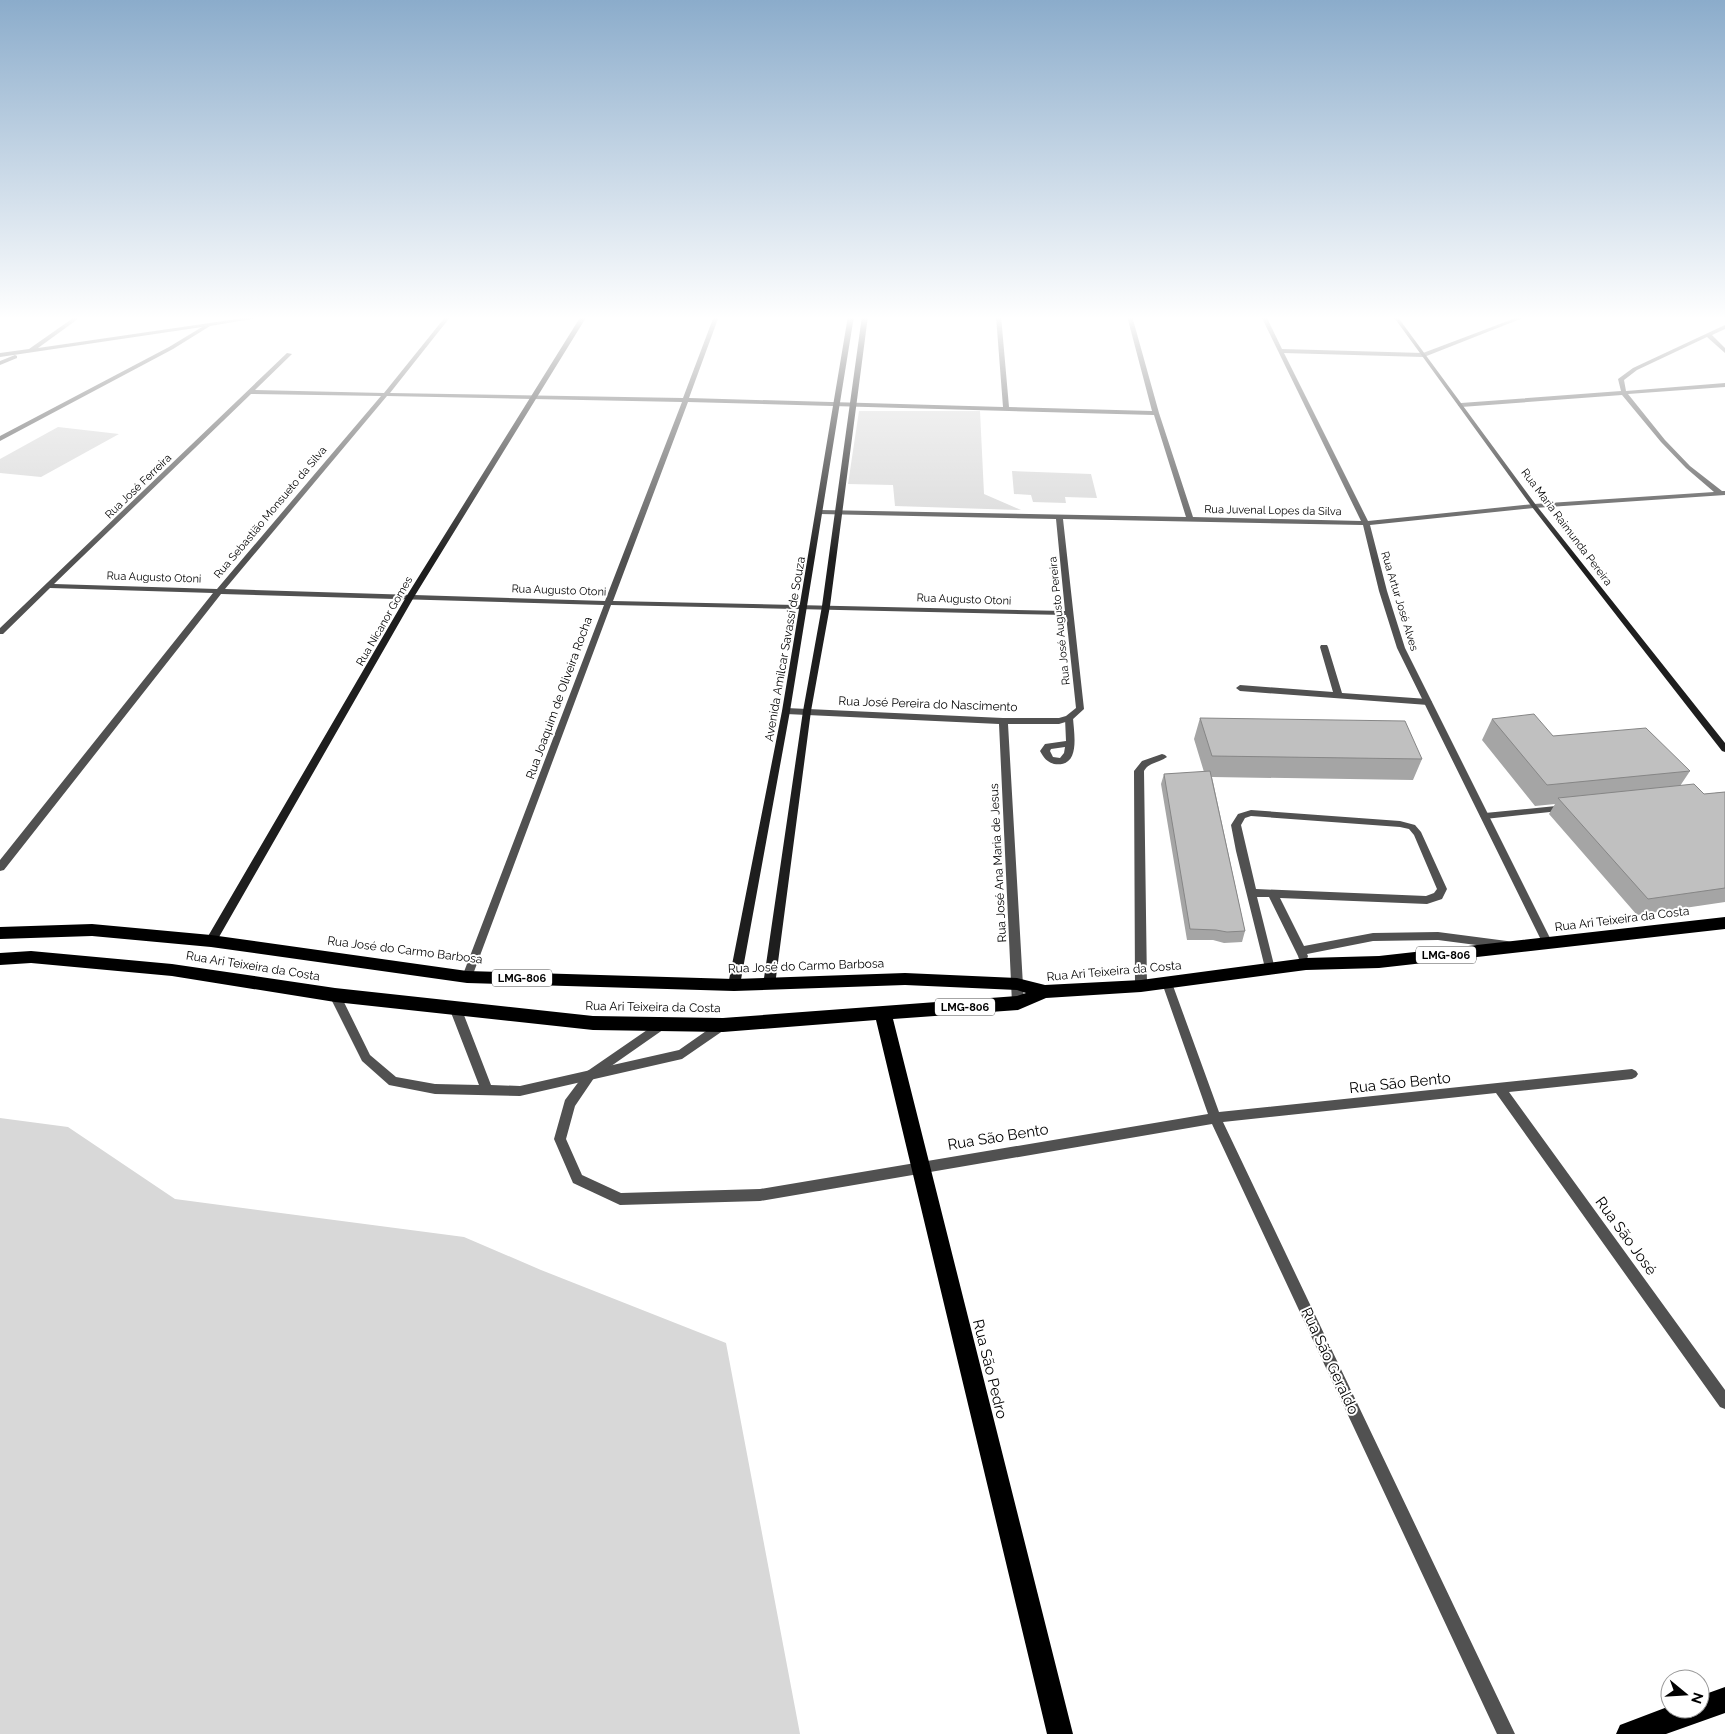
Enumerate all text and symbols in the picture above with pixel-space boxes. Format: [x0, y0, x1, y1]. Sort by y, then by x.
street label: Rua Sebastião Monsueto da Silva [211, 444, 329, 581]
street label: Rua José Ferreira [102, 451, 174, 521]
street label: Rua Maria Raimunda Pereira [1518, 466, 1615, 588]
street label: Rua Juvenal Lopes da Silva [1204, 503, 1342, 518]
street label: Rua Artur José Alves [1378, 550, 1421, 652]
street label: Avenida Amílcar Savassi de Souza [762, 555, 808, 743]
street label: Rua José Augusto Pereira [1046, 556, 1073, 686]
street label: Rua Augusto Otoni [106, 569, 202, 586]
street label: Rua Nicanor Gomes [354, 574, 415, 668]
street label: Rua Augusto Otoni [511, 582, 607, 599]
street label: Rua Augusto Otoni [916, 591, 1012, 608]
street label: Rua Joaquim de Oliveira Rocha [523, 615, 595, 781]
street label: Rua José Pereira do Nascimento [838, 694, 1018, 714]
street label: Rua José Ana Maria de Jesus [987, 783, 1009, 943]
street label: Rua Ari Teixeira da Costa [1554, 904, 1690, 934]
street label: Rua José do Carmo Barbosa [327, 934, 483, 966]
road number: LMG-806 [1416, 946, 1476, 964]
street label: Rua Ari Teixeira da Costa [185, 948, 321, 984]
street label: Rua José do Carmo Barbosa [728, 956, 884, 976]
street label: Rua Ari Teixeira da Costa [1046, 958, 1182, 984]
road number: LMG-806 [492, 970, 552, 986]
street label: Rua Ari Teixeira da Costa [585, 999, 721, 1015]
road number: LMG-806 [935, 999, 995, 1016]
street label: Rua São Bento [1348, 1069, 1452, 1097]
street label: Rua São Bento [946, 1120, 1050, 1154]
street label: Rua São José [1592, 1193, 1661, 1279]
street label: Rua São Geraldo [1297, 1305, 1363, 1417]
street label: Rua São Pedro [969, 1317, 1011, 1421]
north arrow [1660, 1669, 1710, 1719]
text: N [1688, 1690, 1707, 1706]

